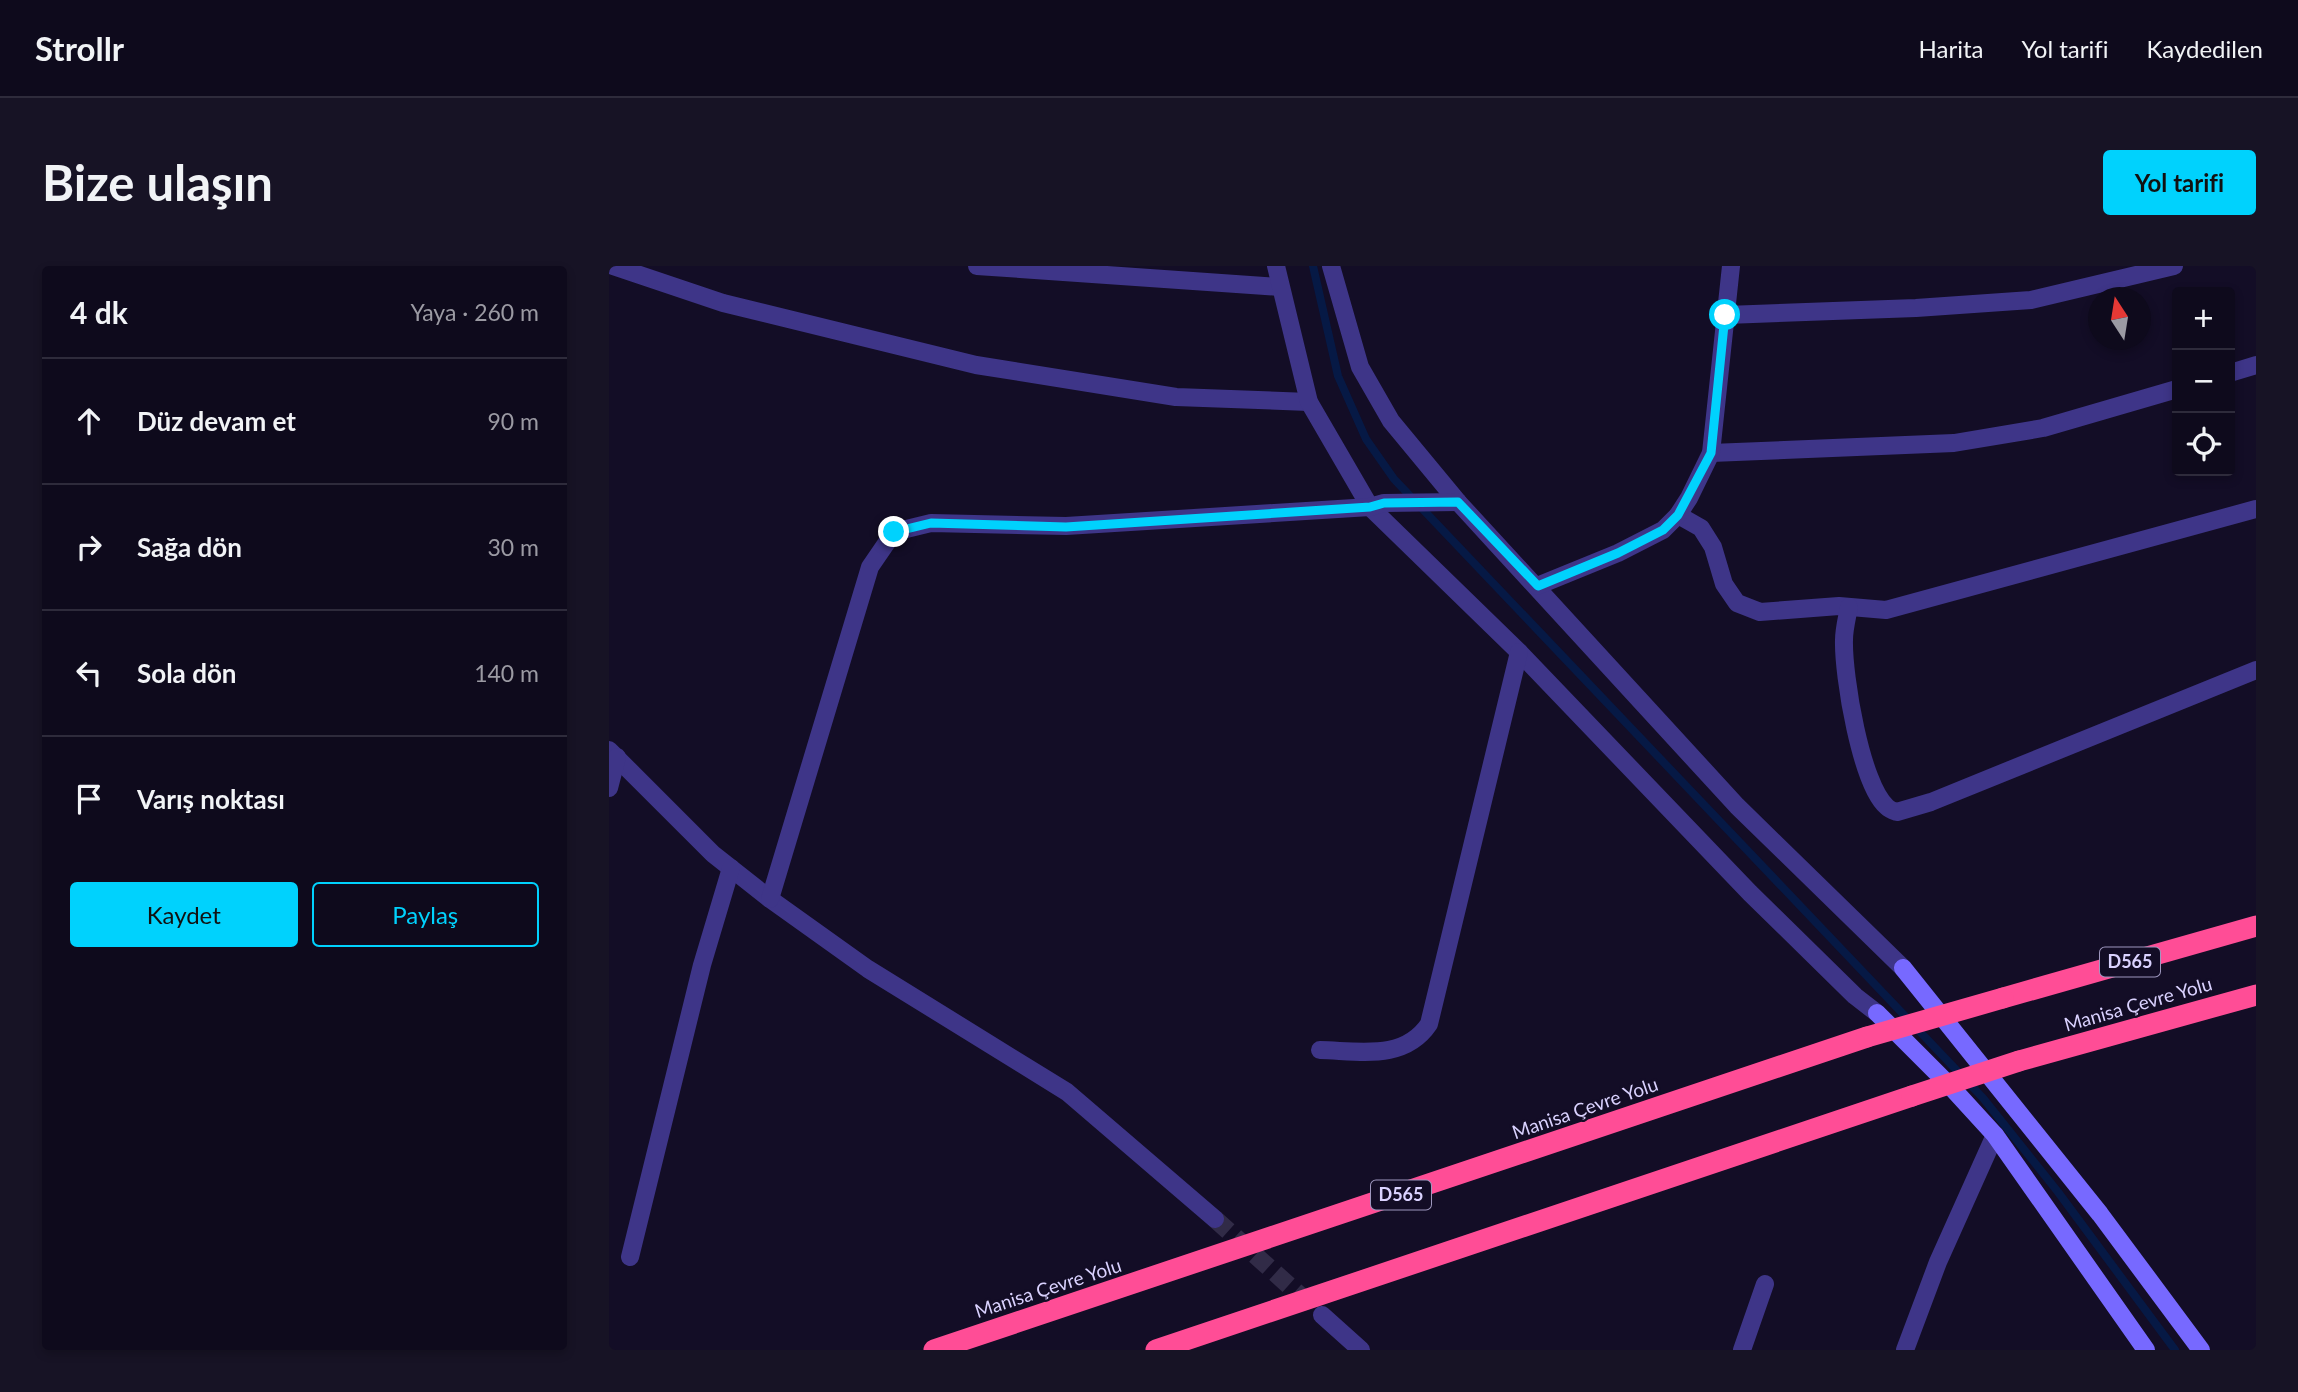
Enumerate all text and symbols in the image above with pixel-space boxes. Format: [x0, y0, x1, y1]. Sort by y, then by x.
text: Strollr [35, 28, 124, 68]
text: Harita [1919, 34, 1983, 63]
text: Yol tarifi [2021, 34, 2108, 63]
text: Kaydedilen [2146, 34, 2263, 63]
button: Yol tarifi [2103, 150, 2256, 215]
text: Bize ulaşın [42, 153, 273, 211]
north arrow [2088, 287, 2151, 350]
map controls [2172, 287, 2235, 476]
button: + [2172, 287, 2235, 350]
text: 4 dk [70, 294, 128, 330]
text: Yaya · 260 m [410, 298, 539, 326]
route start [1709, 299, 1740, 330]
button: − [2172, 350, 2235, 413]
icon: ahead [70, 402, 108, 440]
text: Düz devam et [137, 405, 296, 437]
text: 90 m [488, 407, 539, 435]
button: locate [2172, 413, 2235, 476]
route end [878, 516, 909, 547]
icon: right [70, 528, 108, 566]
text: Sağa dön [137, 531, 242, 563]
text: 30 m [488, 533, 539, 561]
icon: left [70, 654, 108, 692]
text: Sola dön [137, 657, 237, 689]
text: 140 m [474, 659, 539, 687]
icon: arrive [70, 780, 108, 818]
text: Varış noktası [137, 783, 285, 815]
button: Kaydet [70, 882, 298, 947]
button: Paylaş [312, 882, 539, 947]
road number: D565 [2100, 948, 2160, 976]
street label: Manisa Çevre Yolu [2061, 971, 2215, 1036]
street label: Manisa Çevre Yolu [1509, 1072, 1661, 1143]
road number: D565 [1371, 1180, 1431, 1210]
street label: Manisa Çevre Yolu [972, 1253, 1124, 1322]

